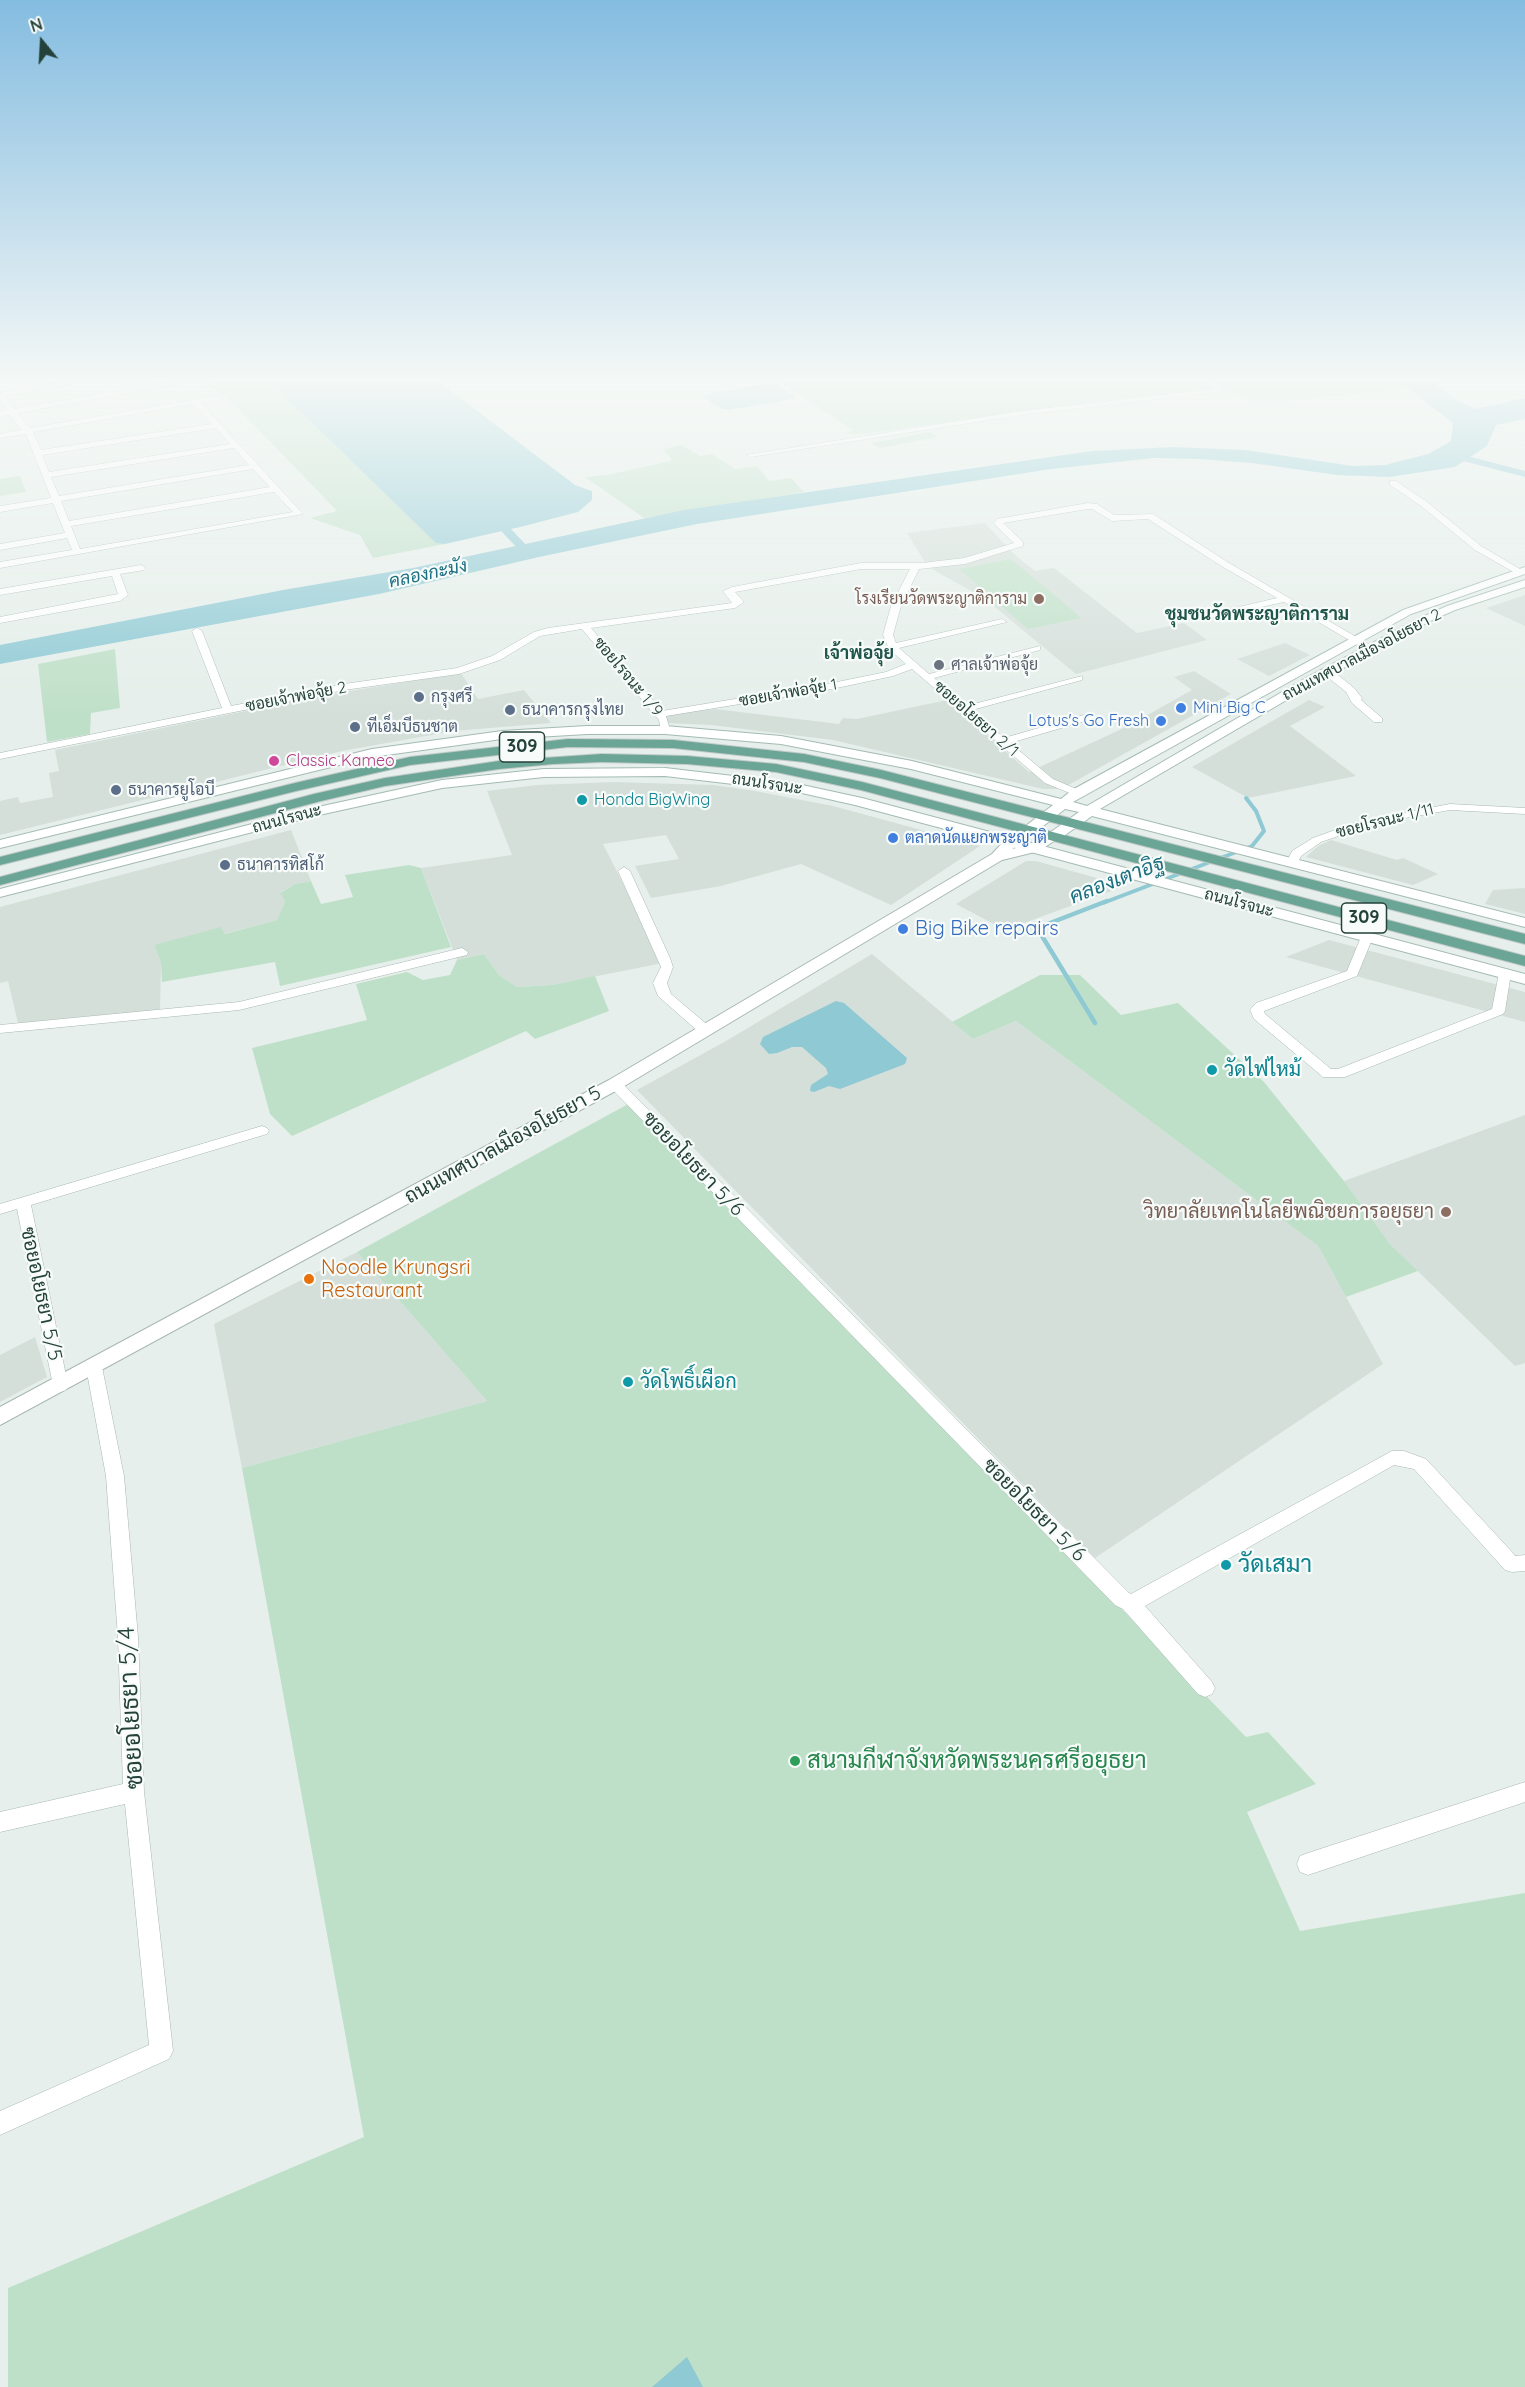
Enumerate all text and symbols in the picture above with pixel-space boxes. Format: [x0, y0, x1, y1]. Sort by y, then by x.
north arrow [12, 12, 72, 72]
text: N [28, 14, 45, 36]
water label: คลองกะมัง [387, 555, 469, 593]
place label: โรงเรียนวัดพระญาติการาม [855, 589, 1027, 609]
marker: โรงเรียนวัดพระญาติการาม [1032, 592, 1046, 606]
district label: ชุมชนวัดพระญาติการาม [1165, 604, 1349, 626]
street label: ถนนเทศบาลเมืองอโยธยา 2 [1279, 605, 1445, 705]
street label: ซอยโรจนะ 1/9 [589, 634, 667, 720]
district label: เจ้าพ่อจุ้ย [824, 643, 894, 665]
place label: ศาลเจ้าพ่อจุ้ย [951, 655, 1038, 675]
marker: ศาลเจ้าพ่อจุ้ย [932, 658, 946, 672]
street label: ซอยเจ้าพ่อจุ้ย 1 [737, 675, 839, 711]
street label: ซอยอโยธยา 2/1 [930, 677, 1022, 761]
street label: ซอยเจ้าพ่อจุ้ย 2 [244, 678, 348, 716]
place label: กรุงศรี [431, 687, 473, 707]
marker: กรุงศรี [412, 690, 426, 704]
place label: Mini Big C [1193, 698, 1265, 718]
place label: ธนาคารกรุงไทย [522, 700, 624, 720]
marker: Mini Big C [1174, 701, 1188, 715]
marker: ธนาคารกรุงไทย [503, 703, 517, 717]
place label: Lotus's Go Fresh [1028, 711, 1149, 731]
marker: Lotus's Go Fresh [1154, 714, 1168, 728]
place label: ทีเอ็มบีธนชาต [367, 717, 458, 737]
marker: ทีเอ็มบีธนชาต [348, 720, 362, 734]
road number: 309 [500, 732, 544, 762]
place label: Classic Kameo [286, 751, 395, 771]
marker: Classic Kameo [267, 754, 281, 768]
street label: ถนนโรจนะ [730, 769, 804, 799]
place label: ธนาคารยูโอบี [128, 780, 215, 800]
marker: ธนาคารยูโอบี [109, 783, 123, 797]
place label: Honda BigWing [594, 790, 710, 810]
marker: Honda BigWing [575, 793, 589, 807]
street label: ซอยโรจนะ 1/11 [1334, 800, 1436, 842]
street label: ถนนโรจนะ [250, 801, 324, 837]
place label: ตลาดนัดแยกพระญาติ [905, 828, 1047, 848]
marker: ตลาดนัดแยกพระญาติ [886, 831, 900, 845]
water label: คลองเตาอิฐ [1066, 850, 1168, 910]
place label: ธนาคารทิสโก้ [237, 855, 324, 875]
marker: ธนาคารทิสโก้ [218, 858, 232, 872]
street label: ถนนโรจนะ [1202, 885, 1276, 921]
road number: 309 [1342, 903, 1386, 933]
place label: Big Bike repairs [915, 917, 1059, 941]
marker: Big Bike repairs [896, 922, 910, 936]
place label: วัดไฟไหม้ [1224, 1058, 1301, 1082]
marker: วัดไฟไหม้ [1205, 1063, 1219, 1077]
street label: ถนนเทศบาลเมืองอโยธยา 5 [401, 1081, 605, 1209]
street label: ซอยอโยธยา 5/6 [637, 1107, 749, 1221]
place label: วิทยาลัยเทคโนโลยีพณิชยการอยุธยา [1143, 1200, 1434, 1224]
marker: วิทยาลัยเทคโนโลยีพณิชยการอยุธยา [1439, 1205, 1453, 1219]
street label: ซอยอโยธยา 5/5 [15, 1225, 67, 1363]
place label: Noodle Krungsri Restaurant [321, 1256, 471, 1303]
marker: Noodle Krungsri Restaurant [302, 1272, 316, 1286]
place label: วัดโพธิ์เผือก [640, 1370, 737, 1394]
marker: วัดโพธิ์เผือก [621, 1375, 635, 1389]
street label: ซอยอโยธยา 5/6 [978, 1454, 1090, 1566]
place label: วัดเสมา [1238, 1551, 1312, 1579]
marker: วัดเสมา [1219, 1558, 1233, 1572]
street label: ซอยอโยธยา 5/4 [112, 1626, 150, 1790]
place label: สนามกีฬาจังหวัดพระนครศรีอยุธยา [807, 1747, 1147, 1775]
marker: สนามกีฬาจังหวัดพระนครศรีอยุธยา [788, 1754, 802, 1768]

